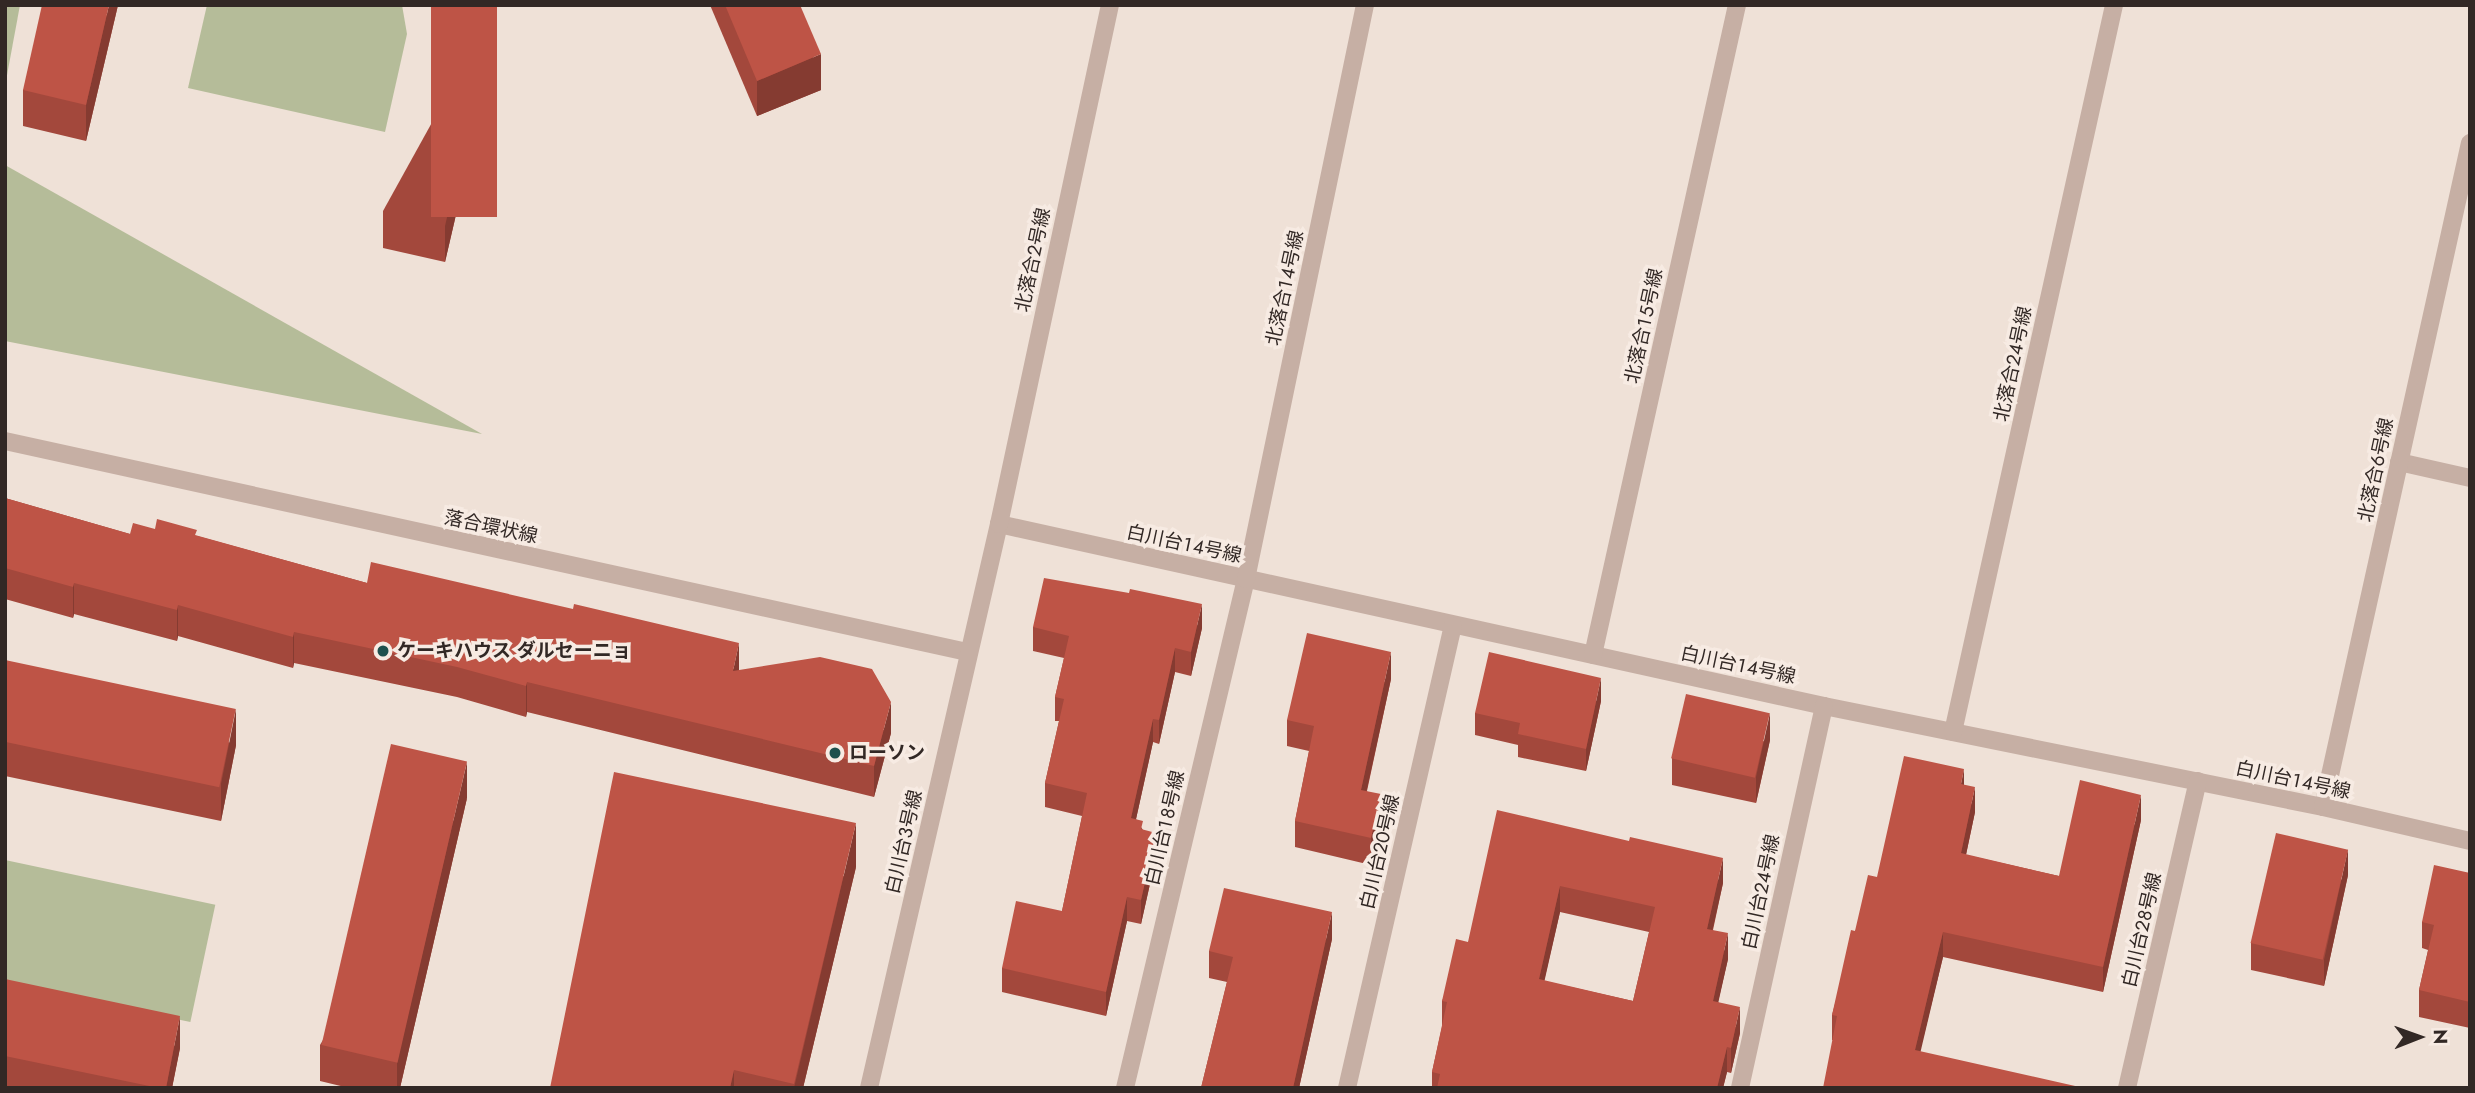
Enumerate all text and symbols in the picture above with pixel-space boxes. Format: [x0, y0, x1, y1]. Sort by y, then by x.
street label: 北落合２号線 [1011, 206, 1055, 314]
street label: 北落合１４号線 [1262, 228, 1308, 348]
street label: 北落合１５号線 [1621, 266, 1667, 386]
street label: 北落合２４号線 [1990, 304, 2036, 424]
street label: 北落合６号線 [2354, 416, 2398, 524]
street label: 落合環状線 [442, 506, 540, 548]
street label: 白川台１４号線 [1124, 521, 1244, 567]
place label: ケーキハウス ダルセーニョ [397, 640, 631, 662]
street label: 白川台１４号線 [1678, 642, 1798, 688]
marker: ケーキハウス ダルセーニョ [375, 643, 391, 659]
place label: ローソン [849, 742, 925, 764]
marker: ローソン [827, 745, 843, 761]
street label: 白川台１４号線 [2233, 757, 2353, 803]
street label: 白川台１８号線 [1141, 768, 1189, 888]
street label: 白川台３号線 [881, 788, 927, 896]
street label: 白川台２０号線 [1356, 792, 1404, 912]
street label: 白川台２４号線 [1738, 832, 1784, 952]
street label: 白川台２８号線 [2118, 870, 2166, 990]
north arrow [2384, 1002, 2454, 1072]
text: N [2427, 1029, 2454, 1044]

